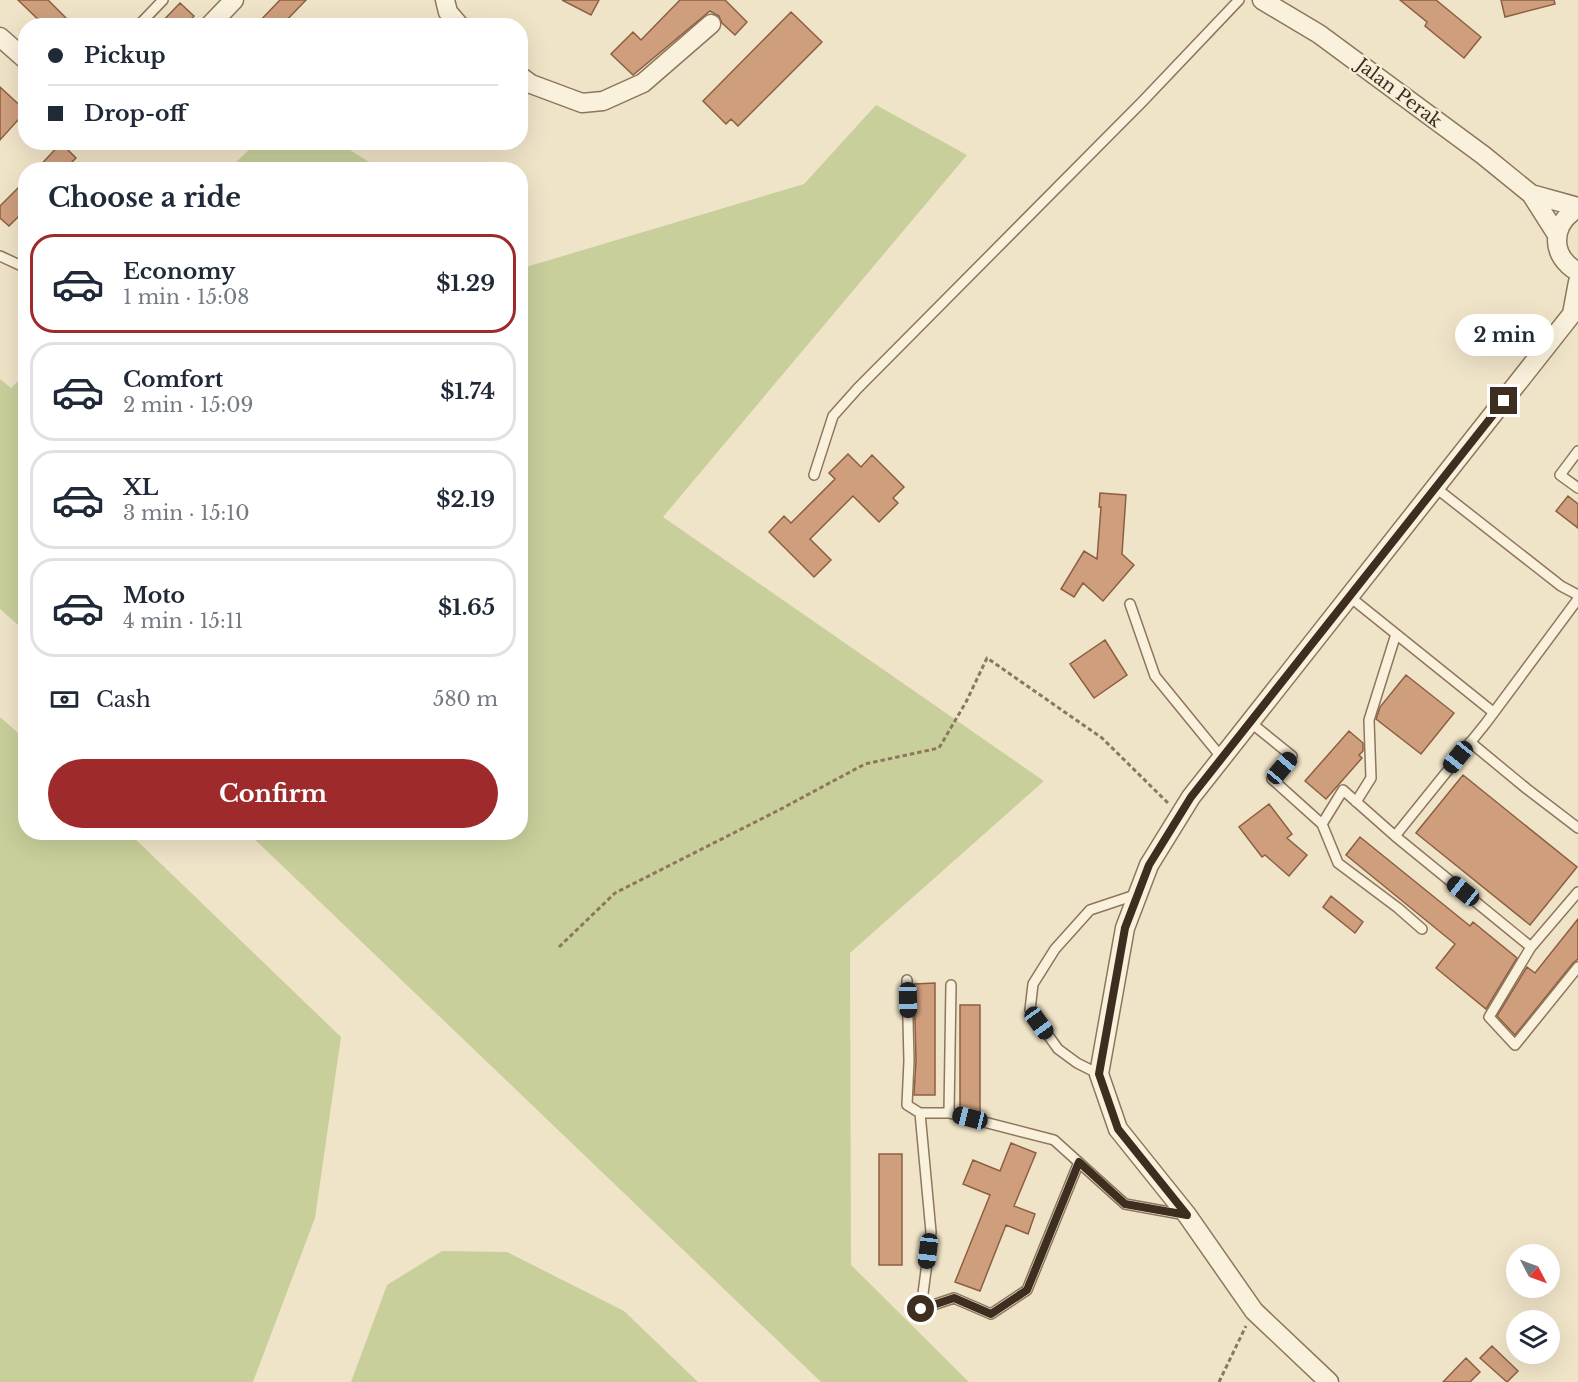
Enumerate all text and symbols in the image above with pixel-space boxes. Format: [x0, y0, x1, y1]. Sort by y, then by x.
text: Pickup [84, 42, 166, 69]
street label: Jalan Perak [1350, 52, 1446, 132]
text: Drop-off [84, 100, 186, 127]
text: Choose a ride [48, 181, 241, 214]
icon: car [51, 257, 105, 311]
text: Economy [123, 258, 235, 285]
text: $1.29 [436, 270, 495, 297]
text: 1 min · 15:08 [123, 285, 249, 309]
callout: 2 min [1454, 314, 1553, 356]
text: 2 min [1473, 323, 1536, 347]
icon: car [51, 365, 105, 419]
text: Comfort [123, 366, 223, 393]
text: $1.74 [440, 378, 495, 405]
route end [1490, 387, 1517, 414]
text: 2 min · 15:09 [123, 393, 253, 417]
icon: car [51, 473, 105, 527]
text: XL [123, 474, 158, 501]
text: $2.19 [436, 486, 495, 513]
text: 3 min · 15:10 [123, 501, 249, 525]
icon: car [51, 581, 105, 635]
text: Moto [123, 582, 185, 609]
text: $1.65 [438, 594, 495, 621]
text: 4 min · 15:11 [123, 609, 244, 633]
icon: cash [48, 683, 81, 716]
text: Cash [96, 686, 151, 713]
text: 580 m [433, 687, 498, 711]
car [1440, 737, 1476, 777]
car [1264, 748, 1300, 788]
button: Confirm [48, 759, 498, 828]
car [1443, 873, 1483, 909]
car [899, 982, 917, 1018]
car [1021, 1003, 1057, 1043]
car [950, 1105, 990, 1131]
car [917, 1232, 939, 1270]
north arrow [1506, 1244, 1560, 1298]
map controls [1506, 1244, 1560, 1364]
route start [907, 1295, 934, 1322]
button: layers [1506, 1310, 1560, 1364]

